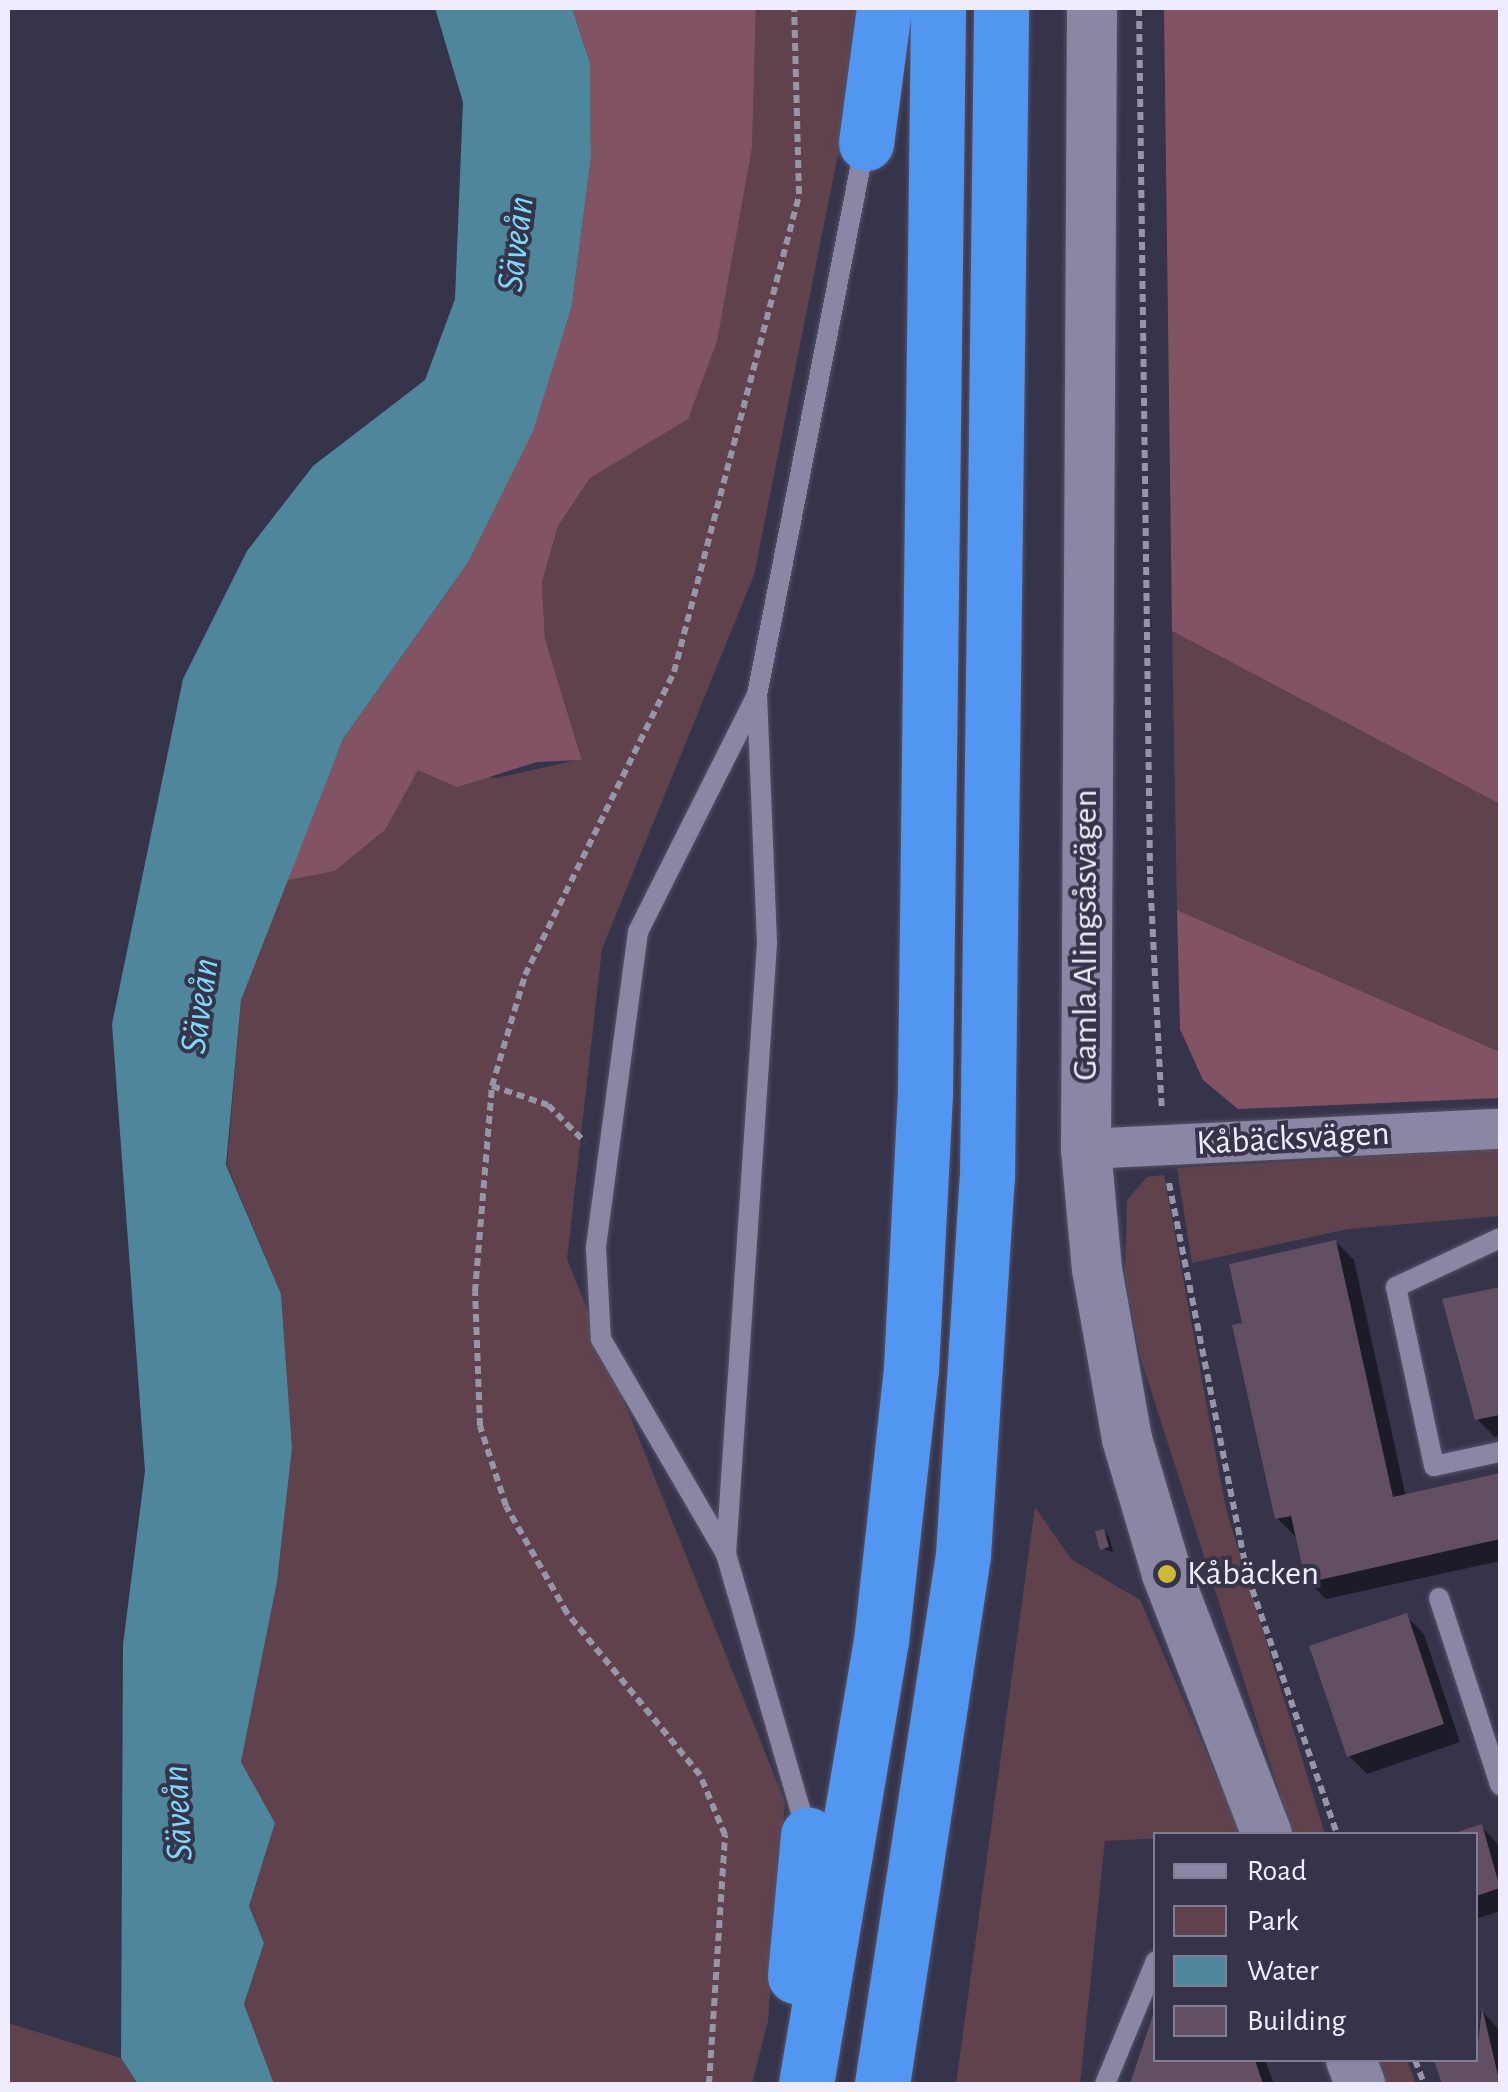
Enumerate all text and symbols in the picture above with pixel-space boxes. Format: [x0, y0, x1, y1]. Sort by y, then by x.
water label: Säveån [489, 194, 545, 294]
street label: Gamla Alingsåsvägen [1065, 789, 1107, 1081]
water label: Säveån [172, 955, 230, 1057]
street label: Kåbäcksvägen [1195, 1113, 1391, 1165]
place label: Kåbäcken [1187, 1553, 1319, 1595]
marker: Kåbäcken [1156, 1563, 1178, 1585]
water label: Säveån [154, 1764, 204, 1862]
legend [1153, 1832, 1478, 2062]
text: Road [1247, 1856, 1307, 1886]
text: Park [1247, 1906, 1299, 1936]
text: Water [1247, 1956, 1319, 1986]
text: Building [1247, 2006, 1346, 2036]

